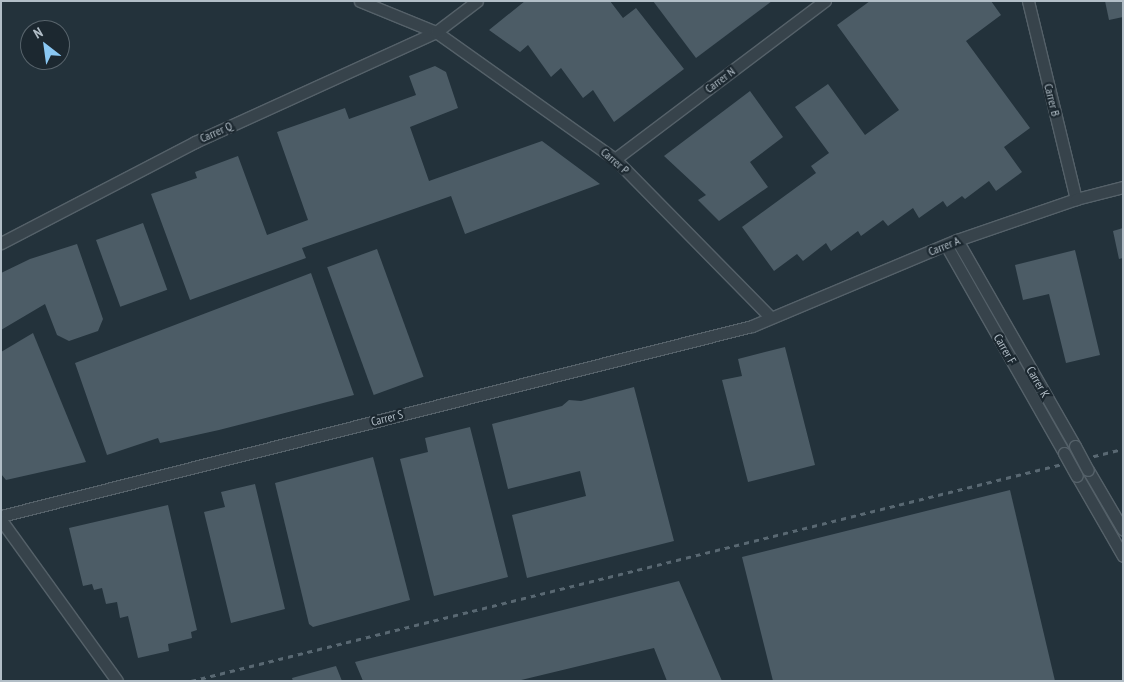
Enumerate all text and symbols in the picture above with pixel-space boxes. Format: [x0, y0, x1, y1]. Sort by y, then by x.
north arrow [20, 20, 70, 70]
text: N [30, 23, 46, 43]
street label: Carrer N [702, 64, 738, 96]
street label: Carrer B [1041, 82, 1063, 118]
street label: Carrer Q [197, 118, 235, 146]
street label: Carrer P [598, 145, 632, 177]
street label: Carrer A [926, 233, 962, 259]
street label: Carrer F [991, 331, 1019, 367]
street label: Carrer K [1023, 364, 1053, 400]
street label: Carrer S [369, 407, 405, 429]

